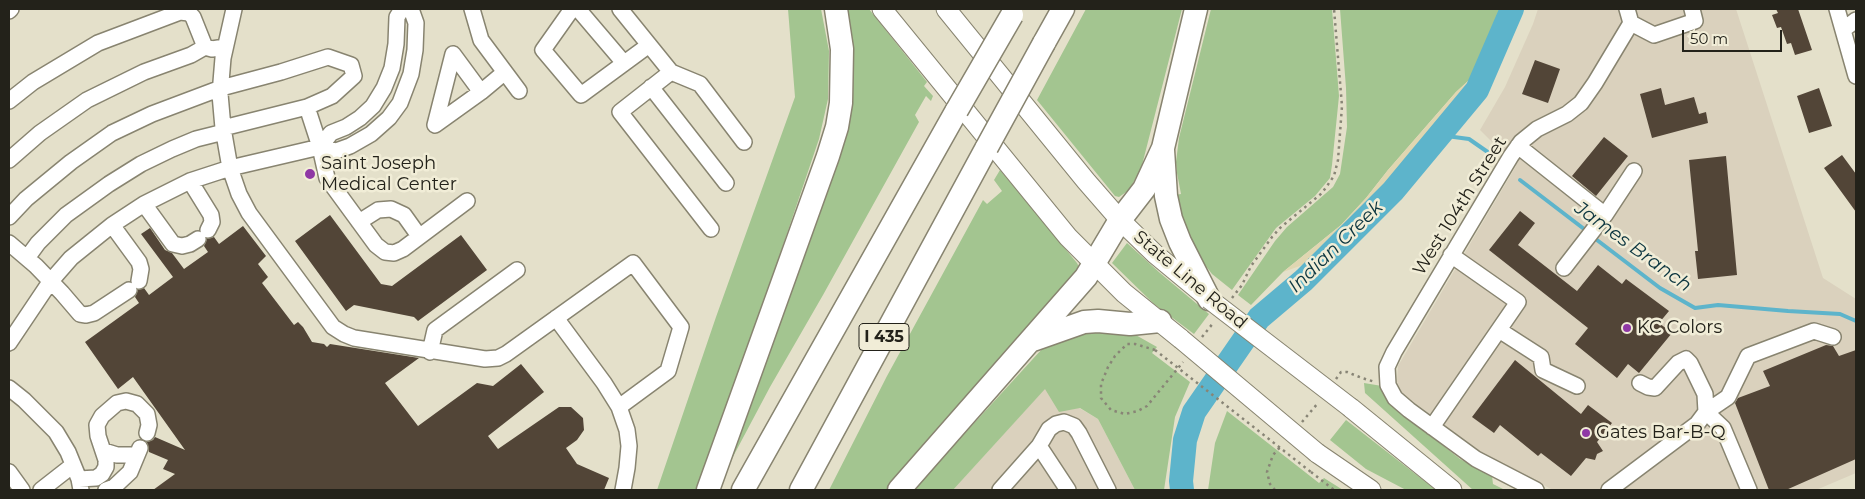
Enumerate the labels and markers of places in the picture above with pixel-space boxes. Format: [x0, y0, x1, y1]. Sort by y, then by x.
place label: Saint Joseph Medical Center [321, 153, 457, 195]
marker: Saint Joseph Medical Center [303, 167, 317, 181]
place label: KC Colors [1637, 317, 1722, 339]
marker: KC Colors [1621, 322, 1633, 334]
place label: Gates Bar-B-Q [1596, 422, 1726, 444]
marker: Gates Bar-B-Q [1580, 427, 1592, 439]

